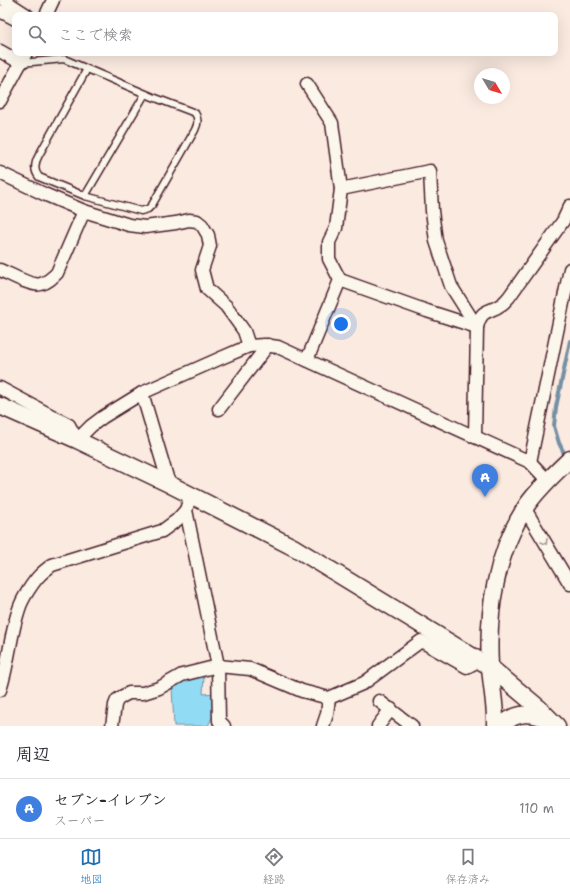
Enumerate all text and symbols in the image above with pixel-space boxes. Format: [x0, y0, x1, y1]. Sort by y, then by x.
search box [12, 12, 558, 56]
icon: search [26, 23, 48, 45]
text: ここで検索 [58, 25, 133, 45]
north arrow [474, 68, 510, 104]
your location [331, 314, 351, 334]
pin: A [472, 464, 498, 497]
one-way arrow [540, 538, 548, 545]
text: 周辺 [16, 743, 50, 765]
text: セブン-イレブン [54, 790, 167, 810]
text: A [24, 800, 34, 817]
text: 110 m [519, 800, 554, 817]
text: スーパー [54, 812, 105, 829]
tab: 地図 [80, 846, 102, 887]
tab: 経路 [263, 846, 285, 887]
tab: 保存済み [446, 846, 490, 887]

